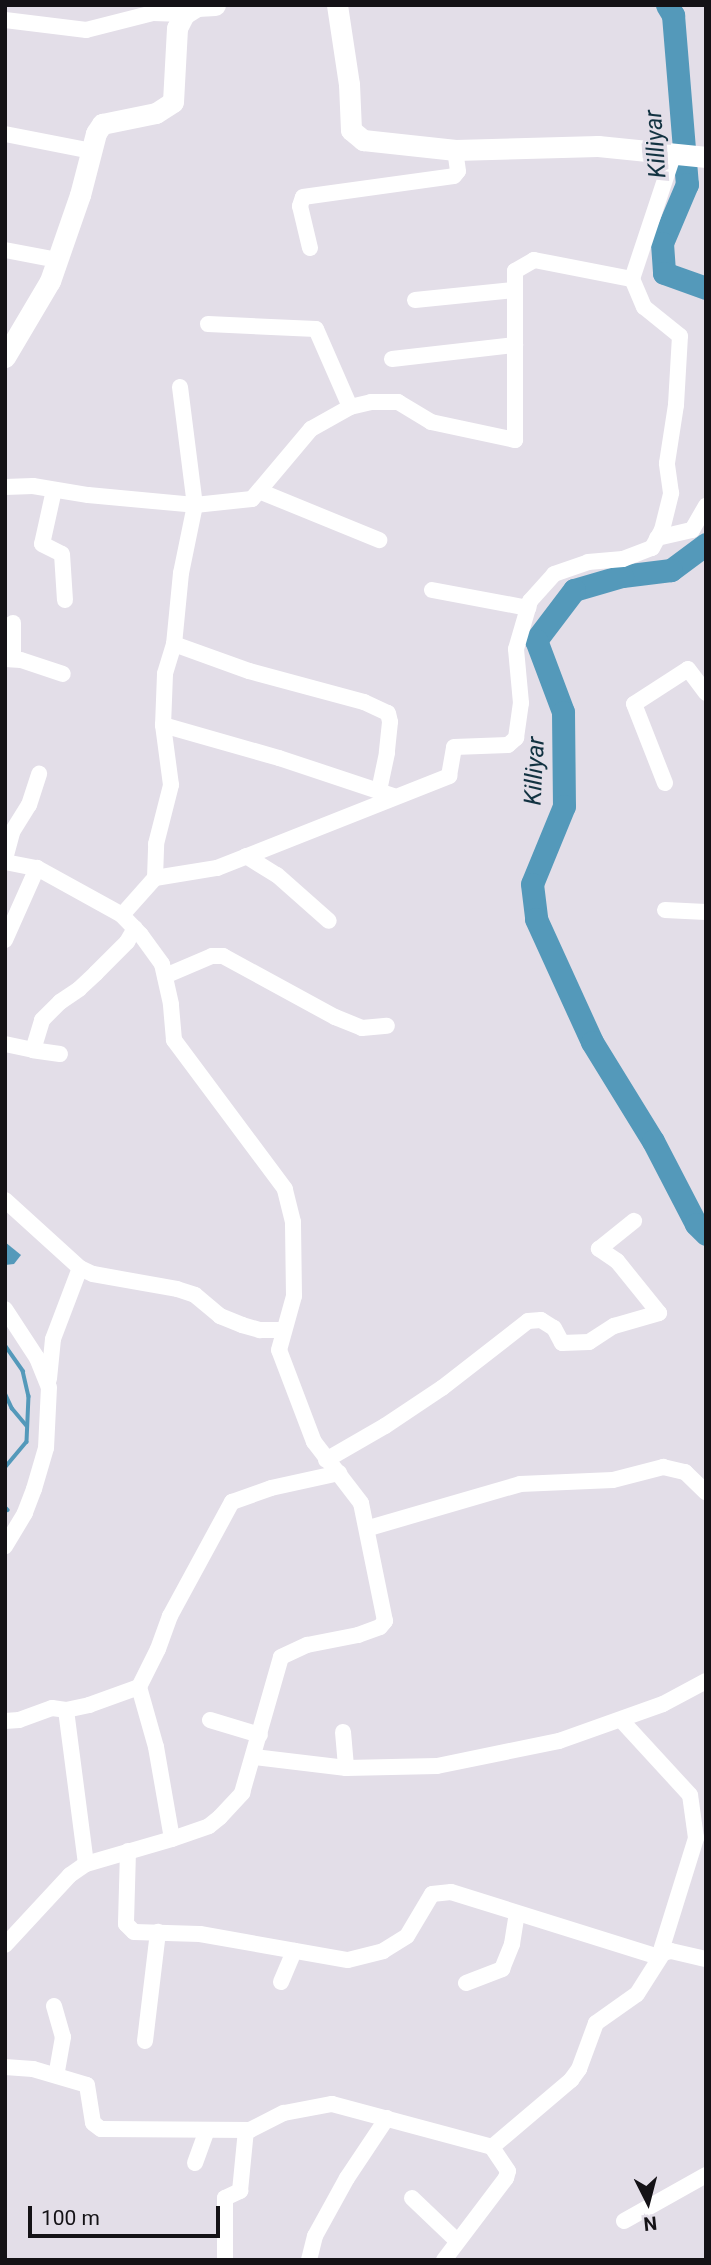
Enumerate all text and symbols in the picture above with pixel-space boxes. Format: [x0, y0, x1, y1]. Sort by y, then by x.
water label: Killiyar [639, 109, 673, 179]
water label: Killiyar [519, 736, 551, 806]
north arrow [613, 2167, 683, 2237]
scale bar [32, 2192, 224, 2236]
text: 100 m [41, 2206, 100, 2230]
text: N [642, 2211, 658, 2236]

